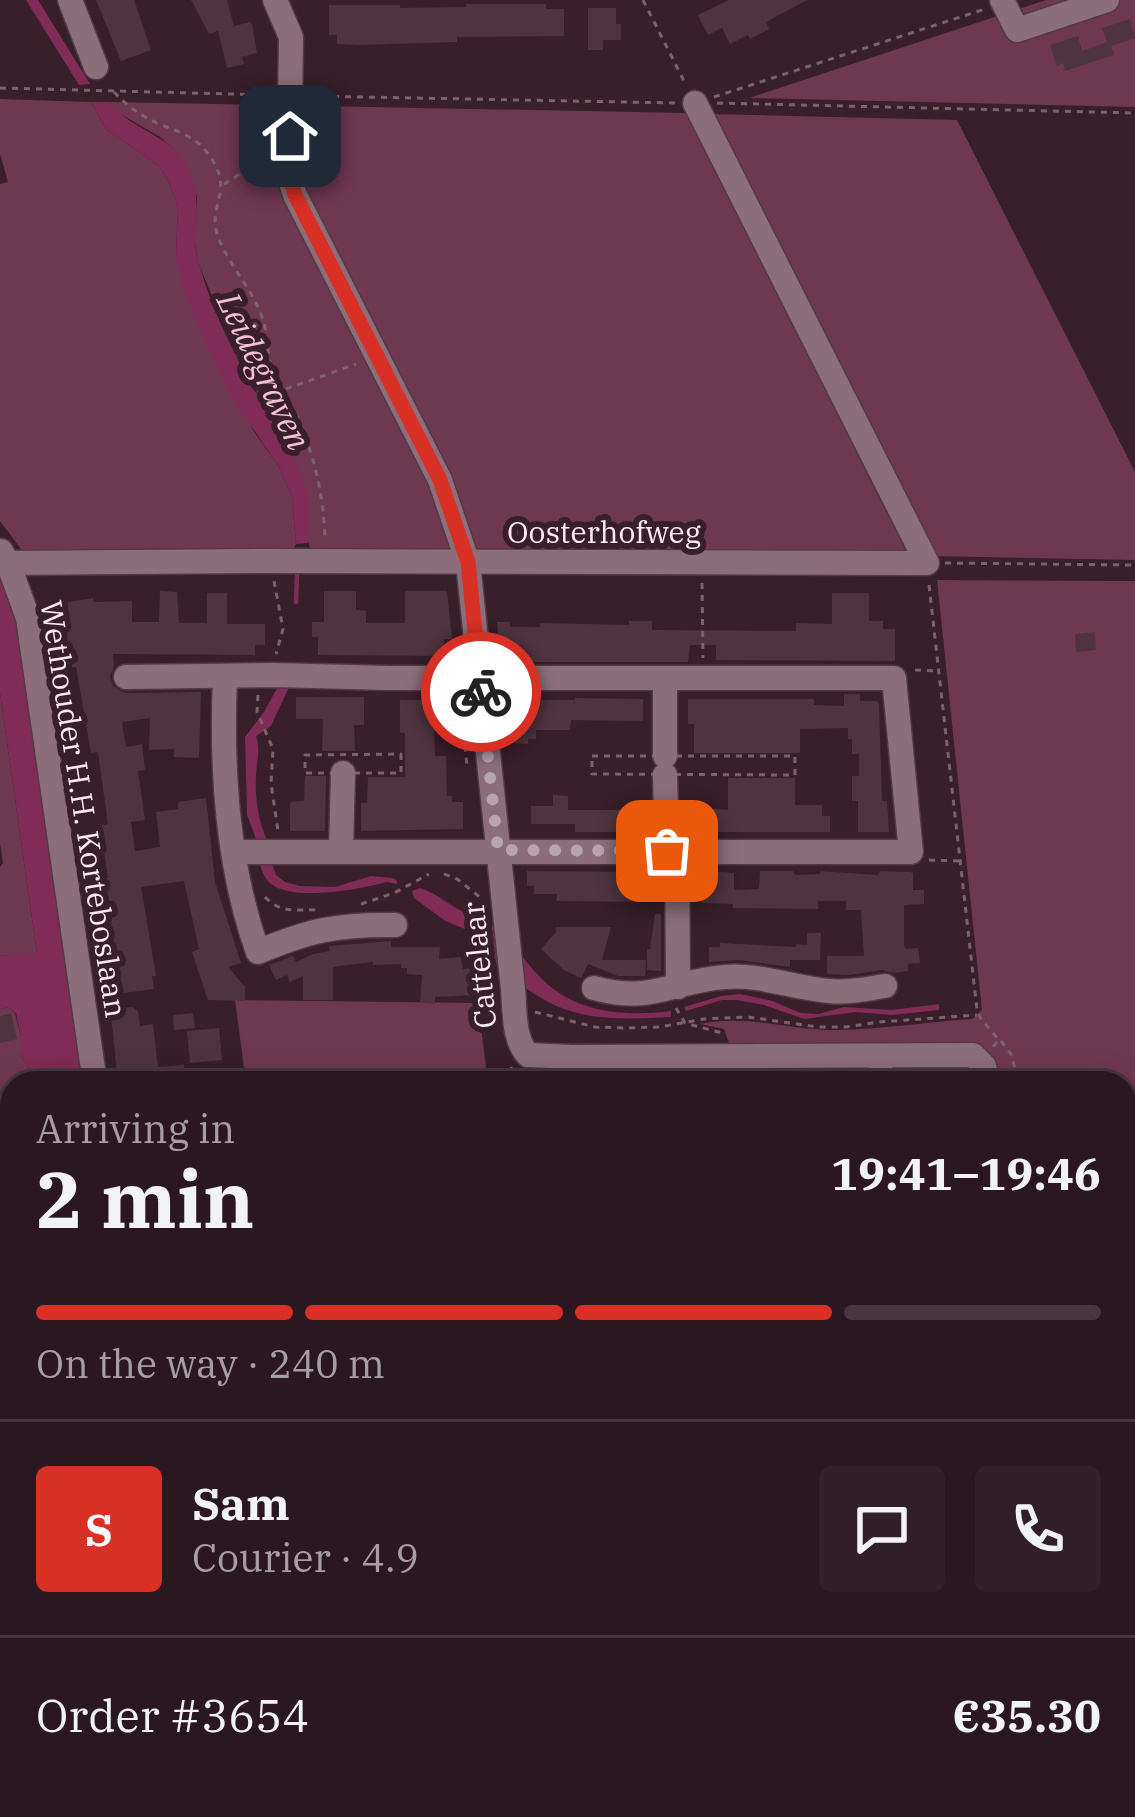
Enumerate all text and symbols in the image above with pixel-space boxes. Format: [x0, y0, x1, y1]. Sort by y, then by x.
pin [239, 85, 341, 187]
icon: home [257, 103, 323, 169]
water label: Leidegraven [207, 284, 321, 457]
street label: Oosterhofweg [507, 512, 701, 551]
street label: Wethouder H.H. Korteboslaan [32, 597, 137, 1020]
courier [421, 632, 541, 752]
icon: bike [448, 659, 514, 725]
pin [616, 800, 718, 902]
icon: bag [634, 818, 700, 884]
street label: Cattelaar [452, 900, 505, 1030]
text: Arriving in [36, 1103, 235, 1154]
text: 19:41–19:46 [831, 1144, 1101, 1202]
text: 2 min [36, 1148, 254, 1249]
text: On the way · 240 m [36, 1338, 385, 1389]
button: chat [819, 1466, 945, 1592]
button: phone [975, 1466, 1101, 1592]
text: Sam [192, 1474, 290, 1532]
text: S [85, 1500, 113, 1558]
text: Courier · 4.9 [192, 1532, 419, 1583]
text: Order #3654 [36, 1686, 309, 1744]
text: €35.30 [952, 1686, 1101, 1744]

